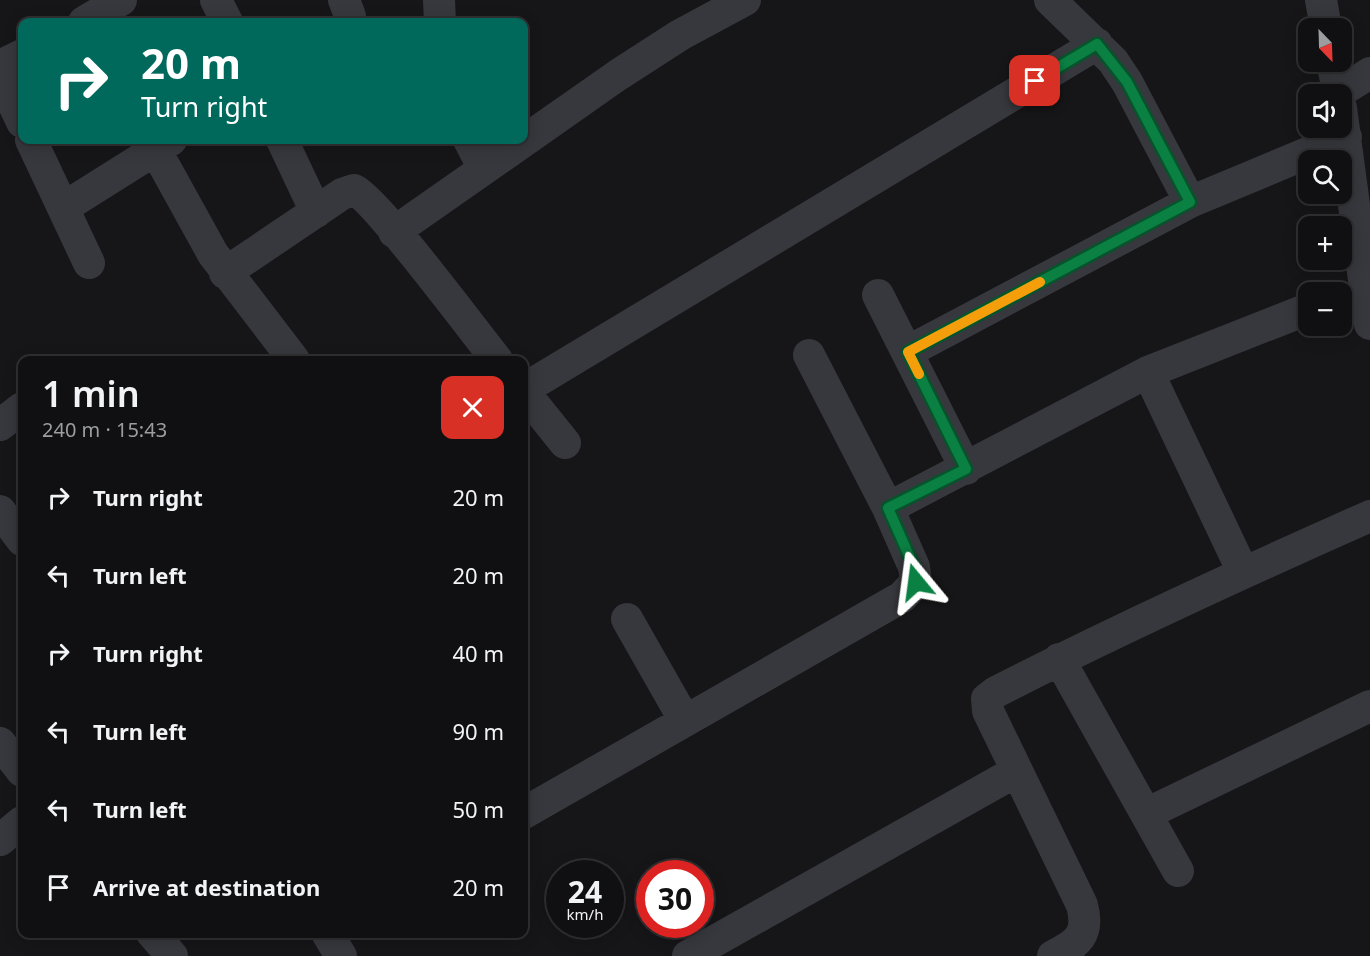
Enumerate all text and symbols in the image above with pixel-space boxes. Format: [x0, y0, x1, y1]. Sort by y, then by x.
north arrow [1298, 18, 1352, 72]
map controls [1298, 18, 1352, 336]
text: 20 m [141, 34, 241, 91]
icon: right [42, 42, 120, 120]
pin [1009, 55, 1060, 106]
icon: arrive [1018, 64, 1051, 97]
button: sound [1298, 84, 1352, 138]
text: Turn right [141, 88, 267, 125]
button: search [1298, 150, 1352, 204]
button: + [1298, 216, 1352, 270]
button: − [1298, 282, 1352, 336]
text: 1 min [42, 369, 140, 418]
button: close [441, 376, 504, 439]
text: 240 m · 15:43 [42, 416, 167, 443]
icon: right [42, 481, 75, 514]
text: Turn right [93, 482, 203, 512]
text: 20 m [453, 482, 504, 512]
position arrow [884, 550, 948, 614]
icon: left [42, 559, 75, 592]
text: Turn left [93, 560, 187, 590]
text: 20 m [453, 560, 504, 590]
icon: right [42, 637, 75, 670]
text: Turn right [93, 638, 203, 668]
text: 40 m [453, 638, 504, 668]
icon: left [42, 715, 75, 748]
text: Turn left [93, 716, 187, 746]
text: 90 m [453, 716, 504, 746]
icon: left [42, 793, 75, 826]
text: Turn left [93, 794, 187, 824]
text: 50 m [453, 794, 504, 824]
speed limit sign: 30 [636, 860, 714, 938]
icon: arrive [42, 871, 75, 904]
text: 24 [568, 871, 602, 912]
text: Arrive at destination [93, 872, 320, 902]
text: 20 m [453, 872, 504, 902]
text: km/h [567, 904, 603, 924]

